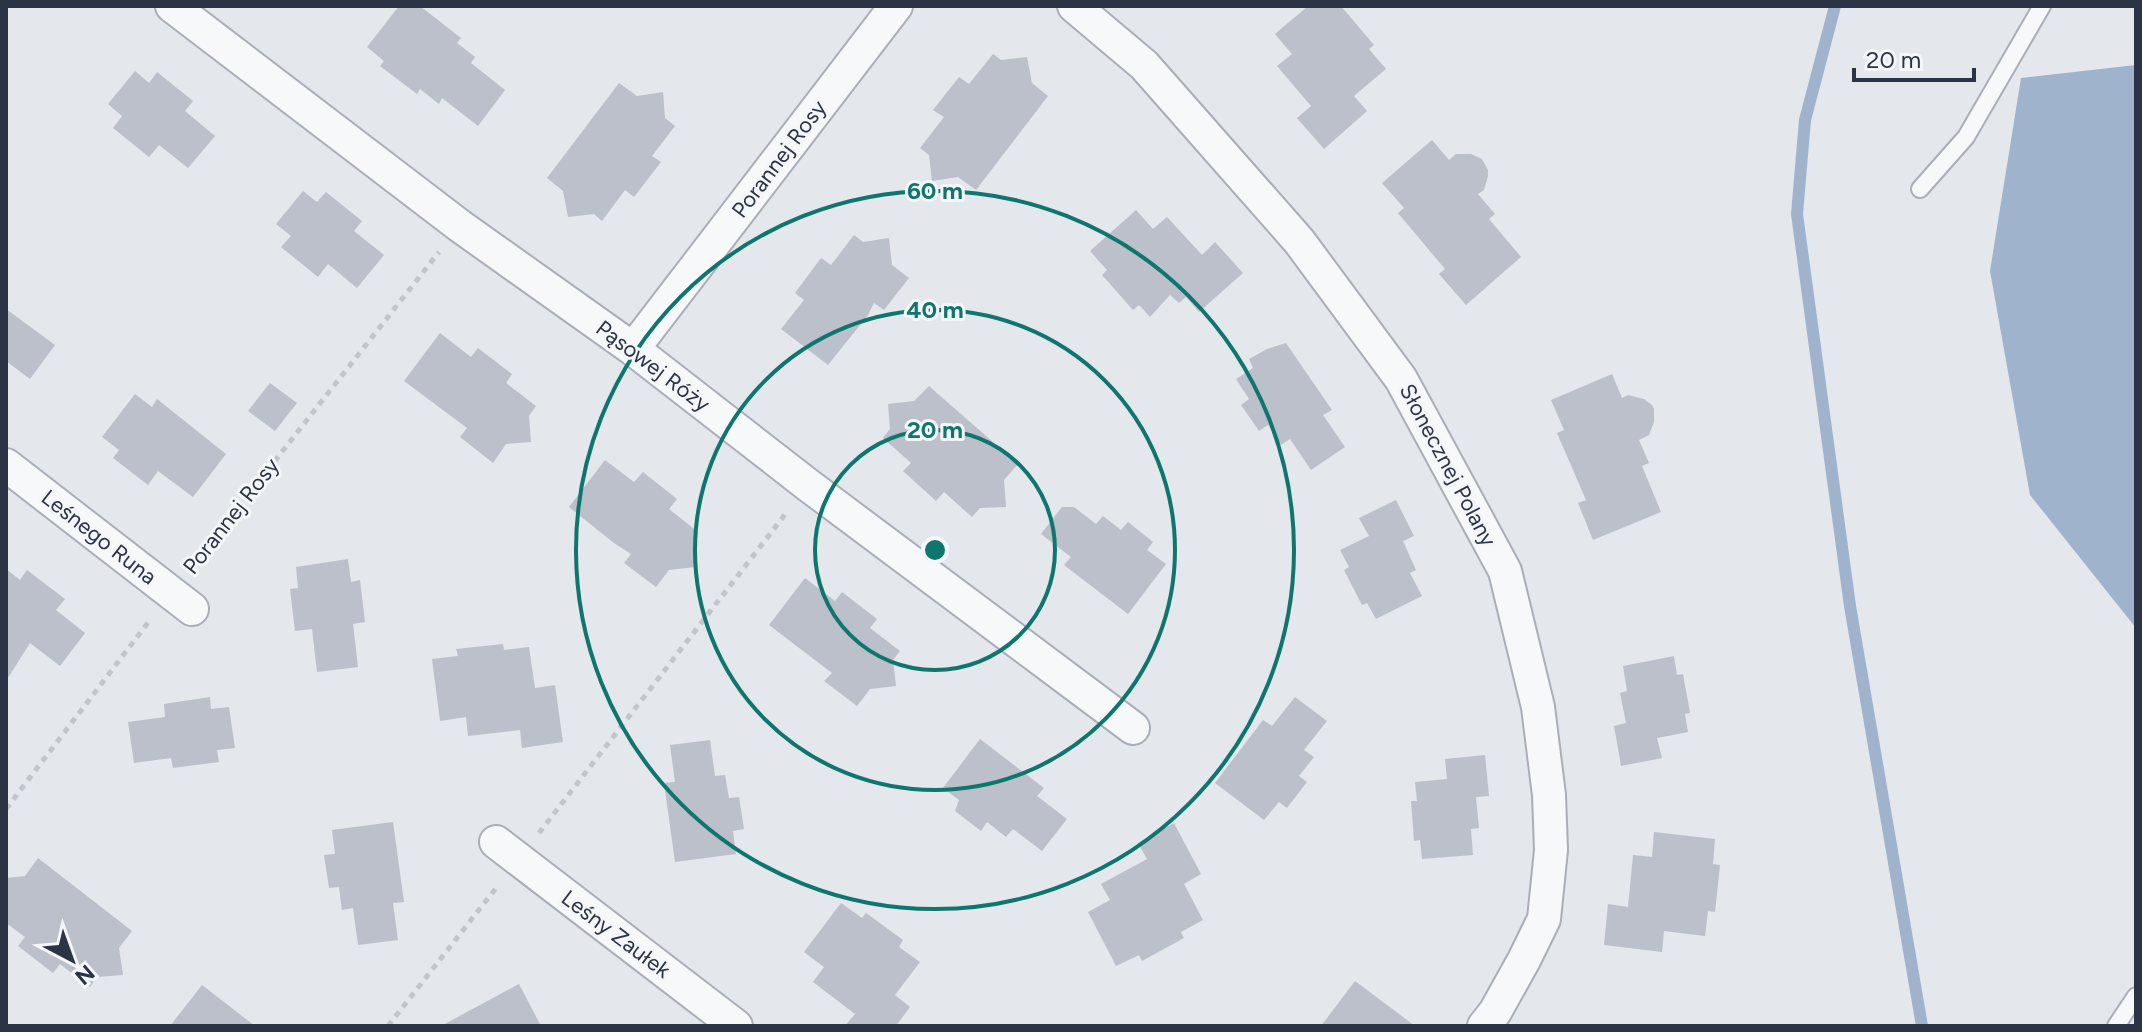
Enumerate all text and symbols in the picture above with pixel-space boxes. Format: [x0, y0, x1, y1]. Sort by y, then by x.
scale bar [1854, 32, 1974, 82]
text: 20 m [1866, 45, 1921, 74]
street label: Porannej Rosy [726, 95, 832, 223]
text: 60 m [907, 176, 963, 205]
text: 40 m [906, 295, 964, 324]
street label: Pąsowej Róży [591, 314, 716, 418]
street label: Słonecznej Polany [1394, 379, 1502, 551]
text: 20 m [907, 415, 963, 444]
street label: Porannej Rosy [177, 452, 285, 580]
street label: Leśnego Runa [36, 484, 162, 590]
centre of rings [921, 536, 949, 564]
street label: Leśny Zaułek [556, 884, 676, 984]
north arrow [32, 920, 112, 1000]
text: N [70, 959, 100, 990]

